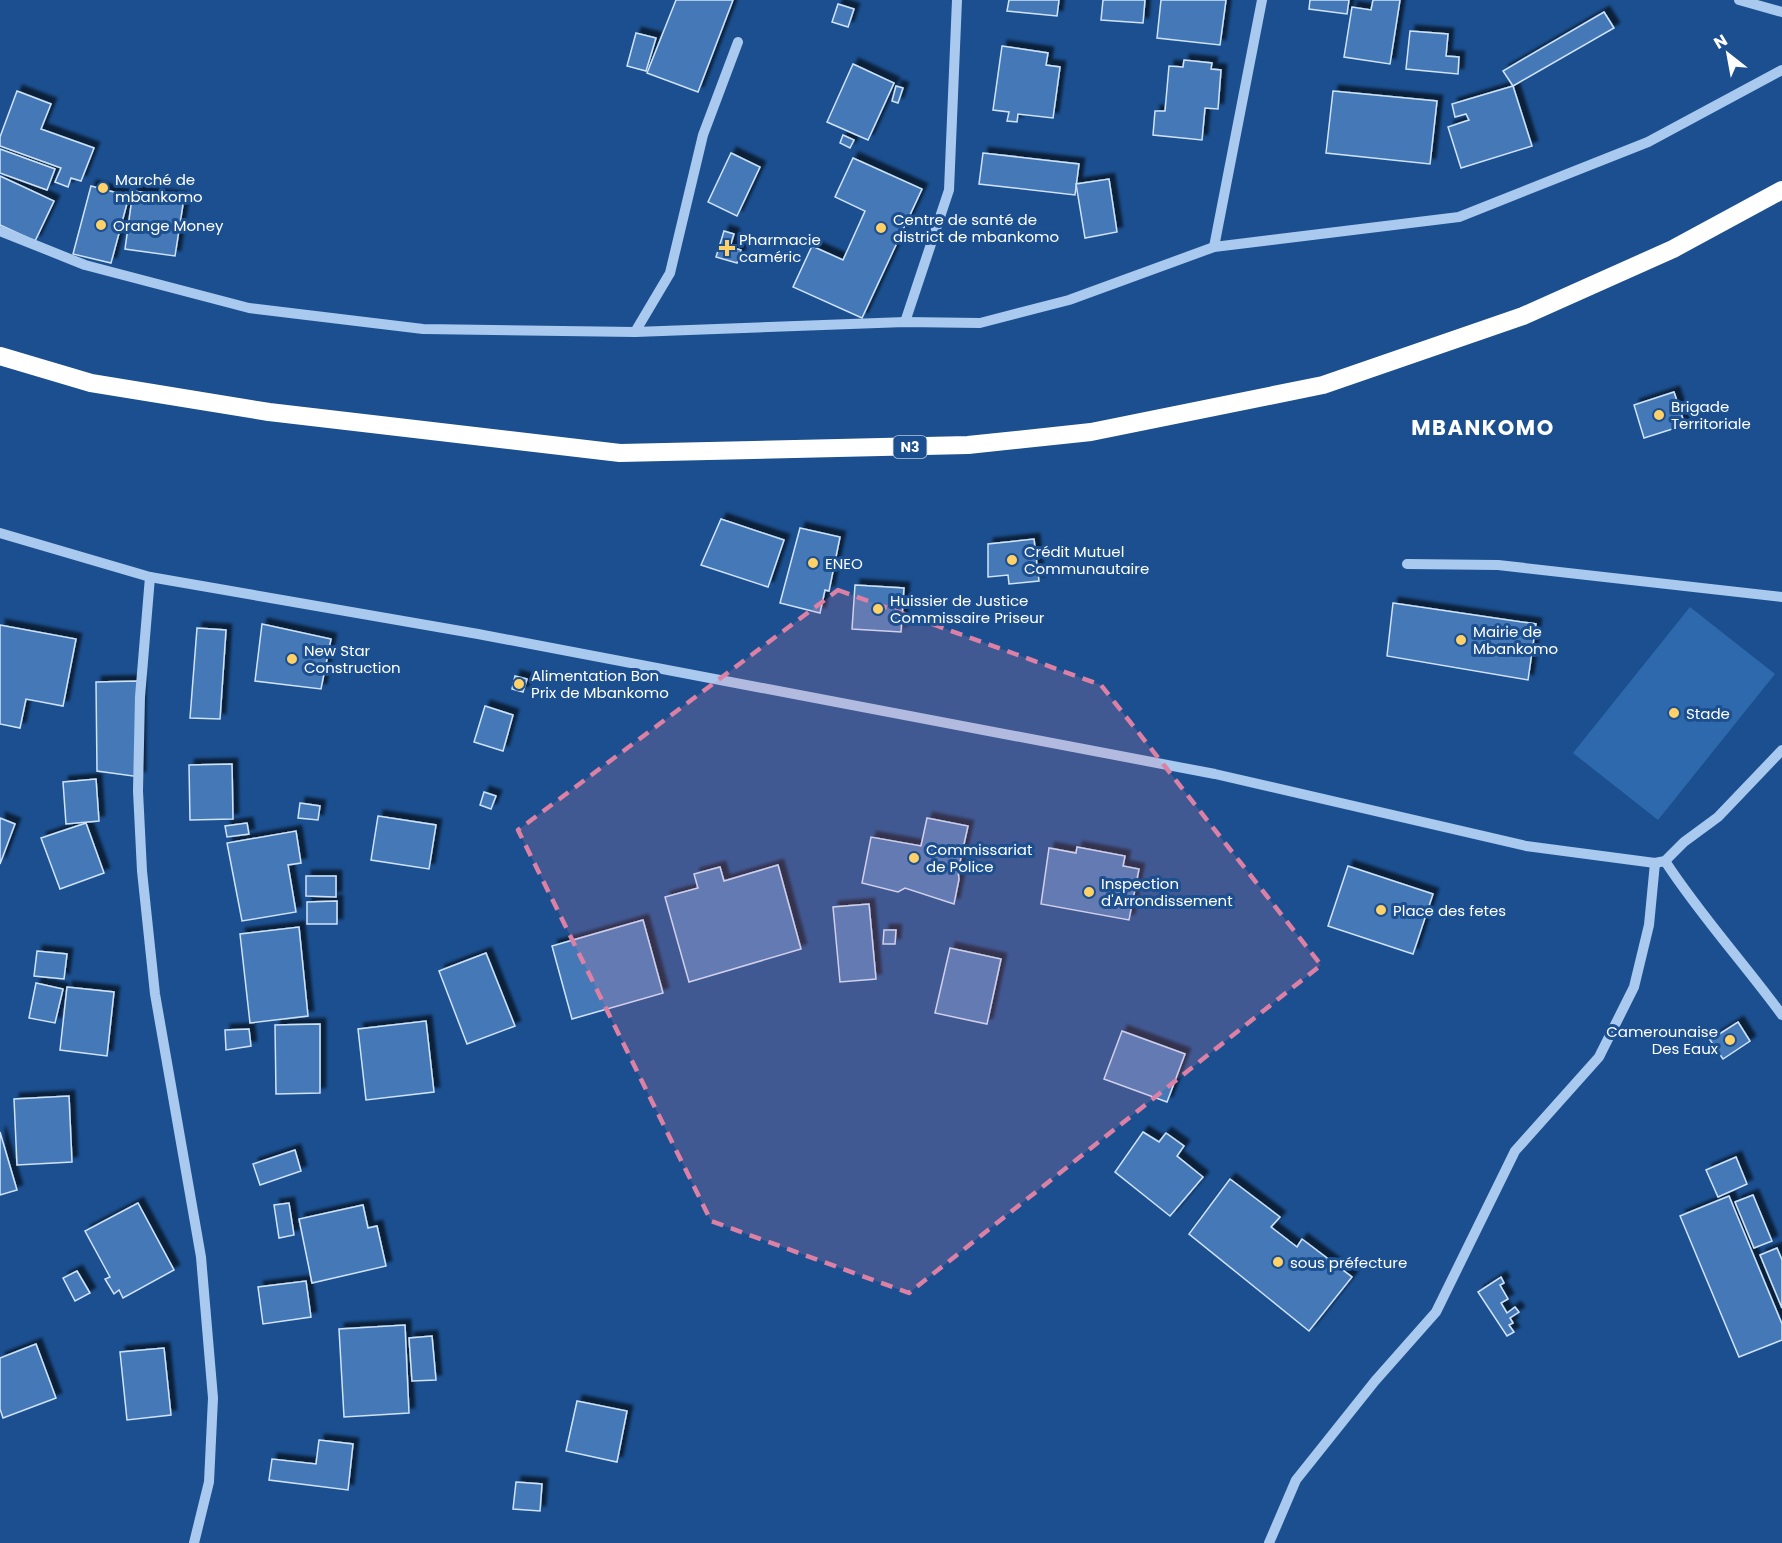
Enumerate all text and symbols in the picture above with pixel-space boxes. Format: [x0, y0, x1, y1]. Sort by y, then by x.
north arrow [1698, 24, 1758, 84]
text: N [1709, 29, 1732, 55]
place label: Marché de mbankomo [115, 169, 203, 207]
marker: Marché de mbankomo [96, 181, 110, 195]
place label: Centre de santé de district de mbankomo [893, 209, 1059, 247]
place label: Orange Money [113, 215, 224, 236]
marker: Orange Money [94, 218, 108, 232]
marker: Centre de santé de district de mbankomo [874, 221, 888, 235]
place label: Pharmacie caméric [739, 229, 821, 267]
marker: Pharmacie caméric [720, 241, 734, 255]
place label: Brigade Territoriale [1671, 396, 1751, 434]
marker: Brigade Territoriale [1652, 408, 1666, 422]
district label: MBANKOMO [1411, 413, 1555, 442]
road number: N3 [894, 436, 926, 458]
place label: Crédit Mutuel Communautaire [1024, 541, 1149, 579]
place label: ENEO [825, 553, 863, 574]
marker: Crédit Mutuel Communautaire [1005, 553, 1019, 567]
marker: ENEO [806, 556, 820, 570]
place label: Huissier de Justice Commissaire Priseur [890, 590, 1045, 628]
marker: Huissier de Justice Commissaire Priseur [871, 602, 885, 616]
place label: Mairie de Mbankomo [1473, 621, 1558, 659]
marker: Mairie de Mbankomo [1454, 633, 1468, 647]
place label: New Star Construction [304, 640, 401, 678]
marker: New Star Construction [285, 652, 299, 666]
place label: Alimentation Bon Prix de Mbankomo [531, 665, 669, 703]
marker: Alimentation Bon Prix de Mbankomo [512, 677, 526, 691]
place label: Stade [1686, 703, 1730, 724]
marker: Stade [1667, 706, 1681, 720]
place label: Commissariat de Police [926, 839, 1032, 877]
marker: Commissariat de Police [907, 851, 921, 865]
place label: Inspection d'Arrondissement [1101, 873, 1233, 911]
marker: Inspection d'Arrondissement [1082, 885, 1096, 899]
place label: Place des fetes [1393, 900, 1506, 921]
marker: Place des fetes [1374, 903, 1388, 917]
place label: Camerounaise Des Eaux [1606, 1021, 1718, 1059]
marker: Camerounaise Des Eaux [1723, 1033, 1737, 1047]
place label: sous préfecture [1290, 1252, 1407, 1273]
marker: sous préfecture [1271, 1255, 1285, 1269]

